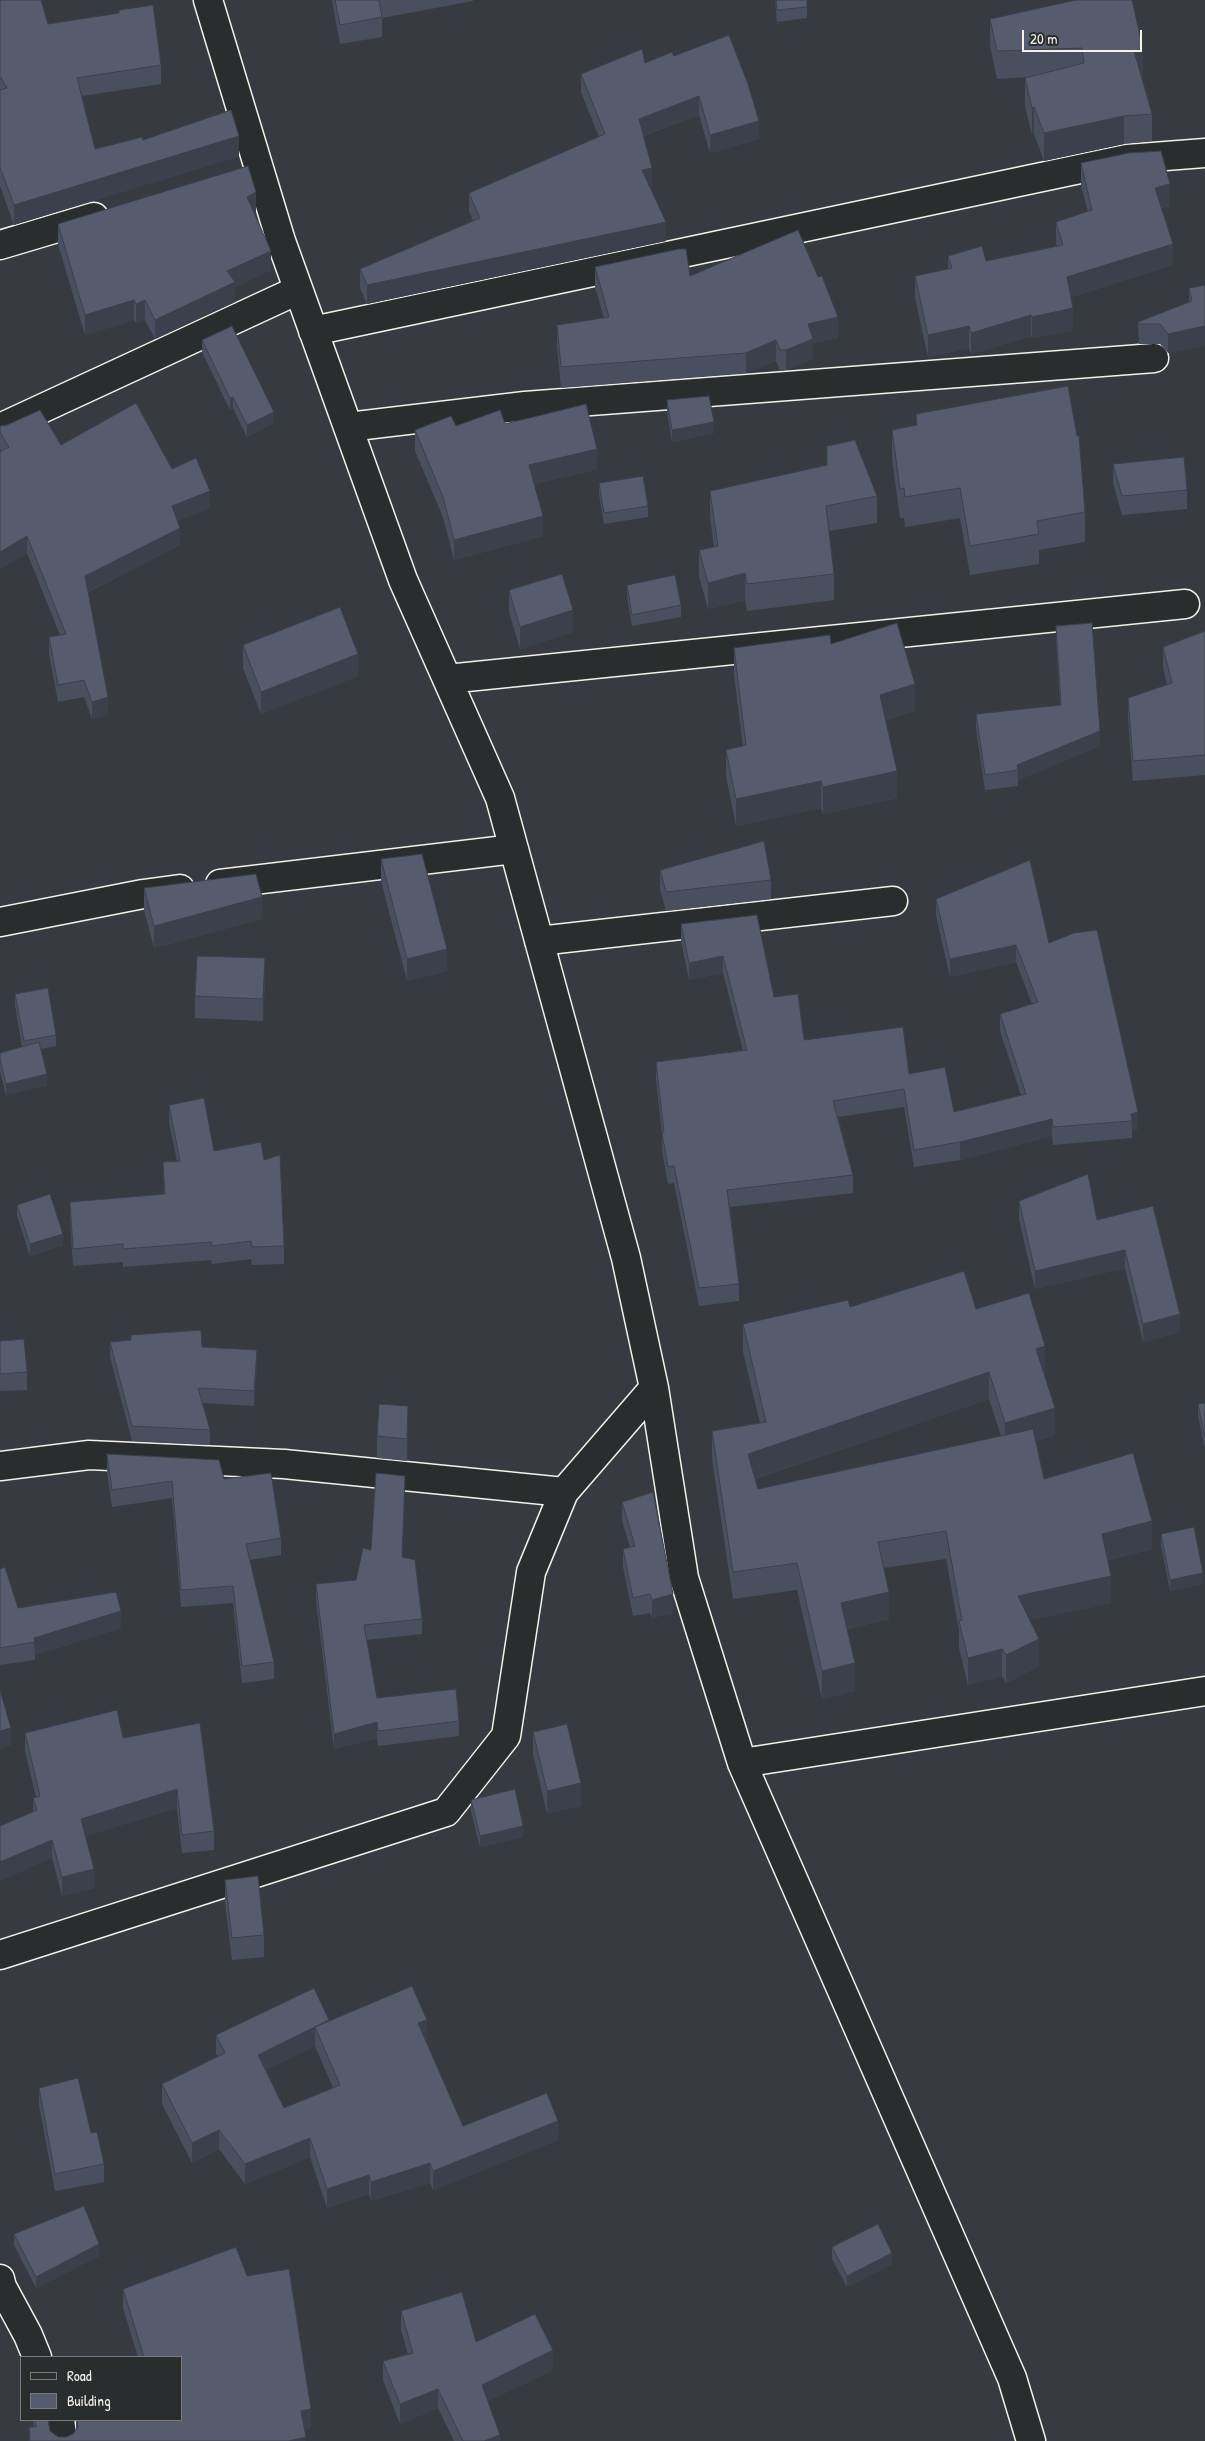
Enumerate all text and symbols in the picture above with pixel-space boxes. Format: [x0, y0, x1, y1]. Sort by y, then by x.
scale bar [1025, 20, 1145, 52]
text: 20 m [1030, 28, 1057, 49]
legend [20, 2356, 182, 2421]
text: Road [67, 2365, 92, 2386]
text: Building [67, 2390, 111, 2411]

